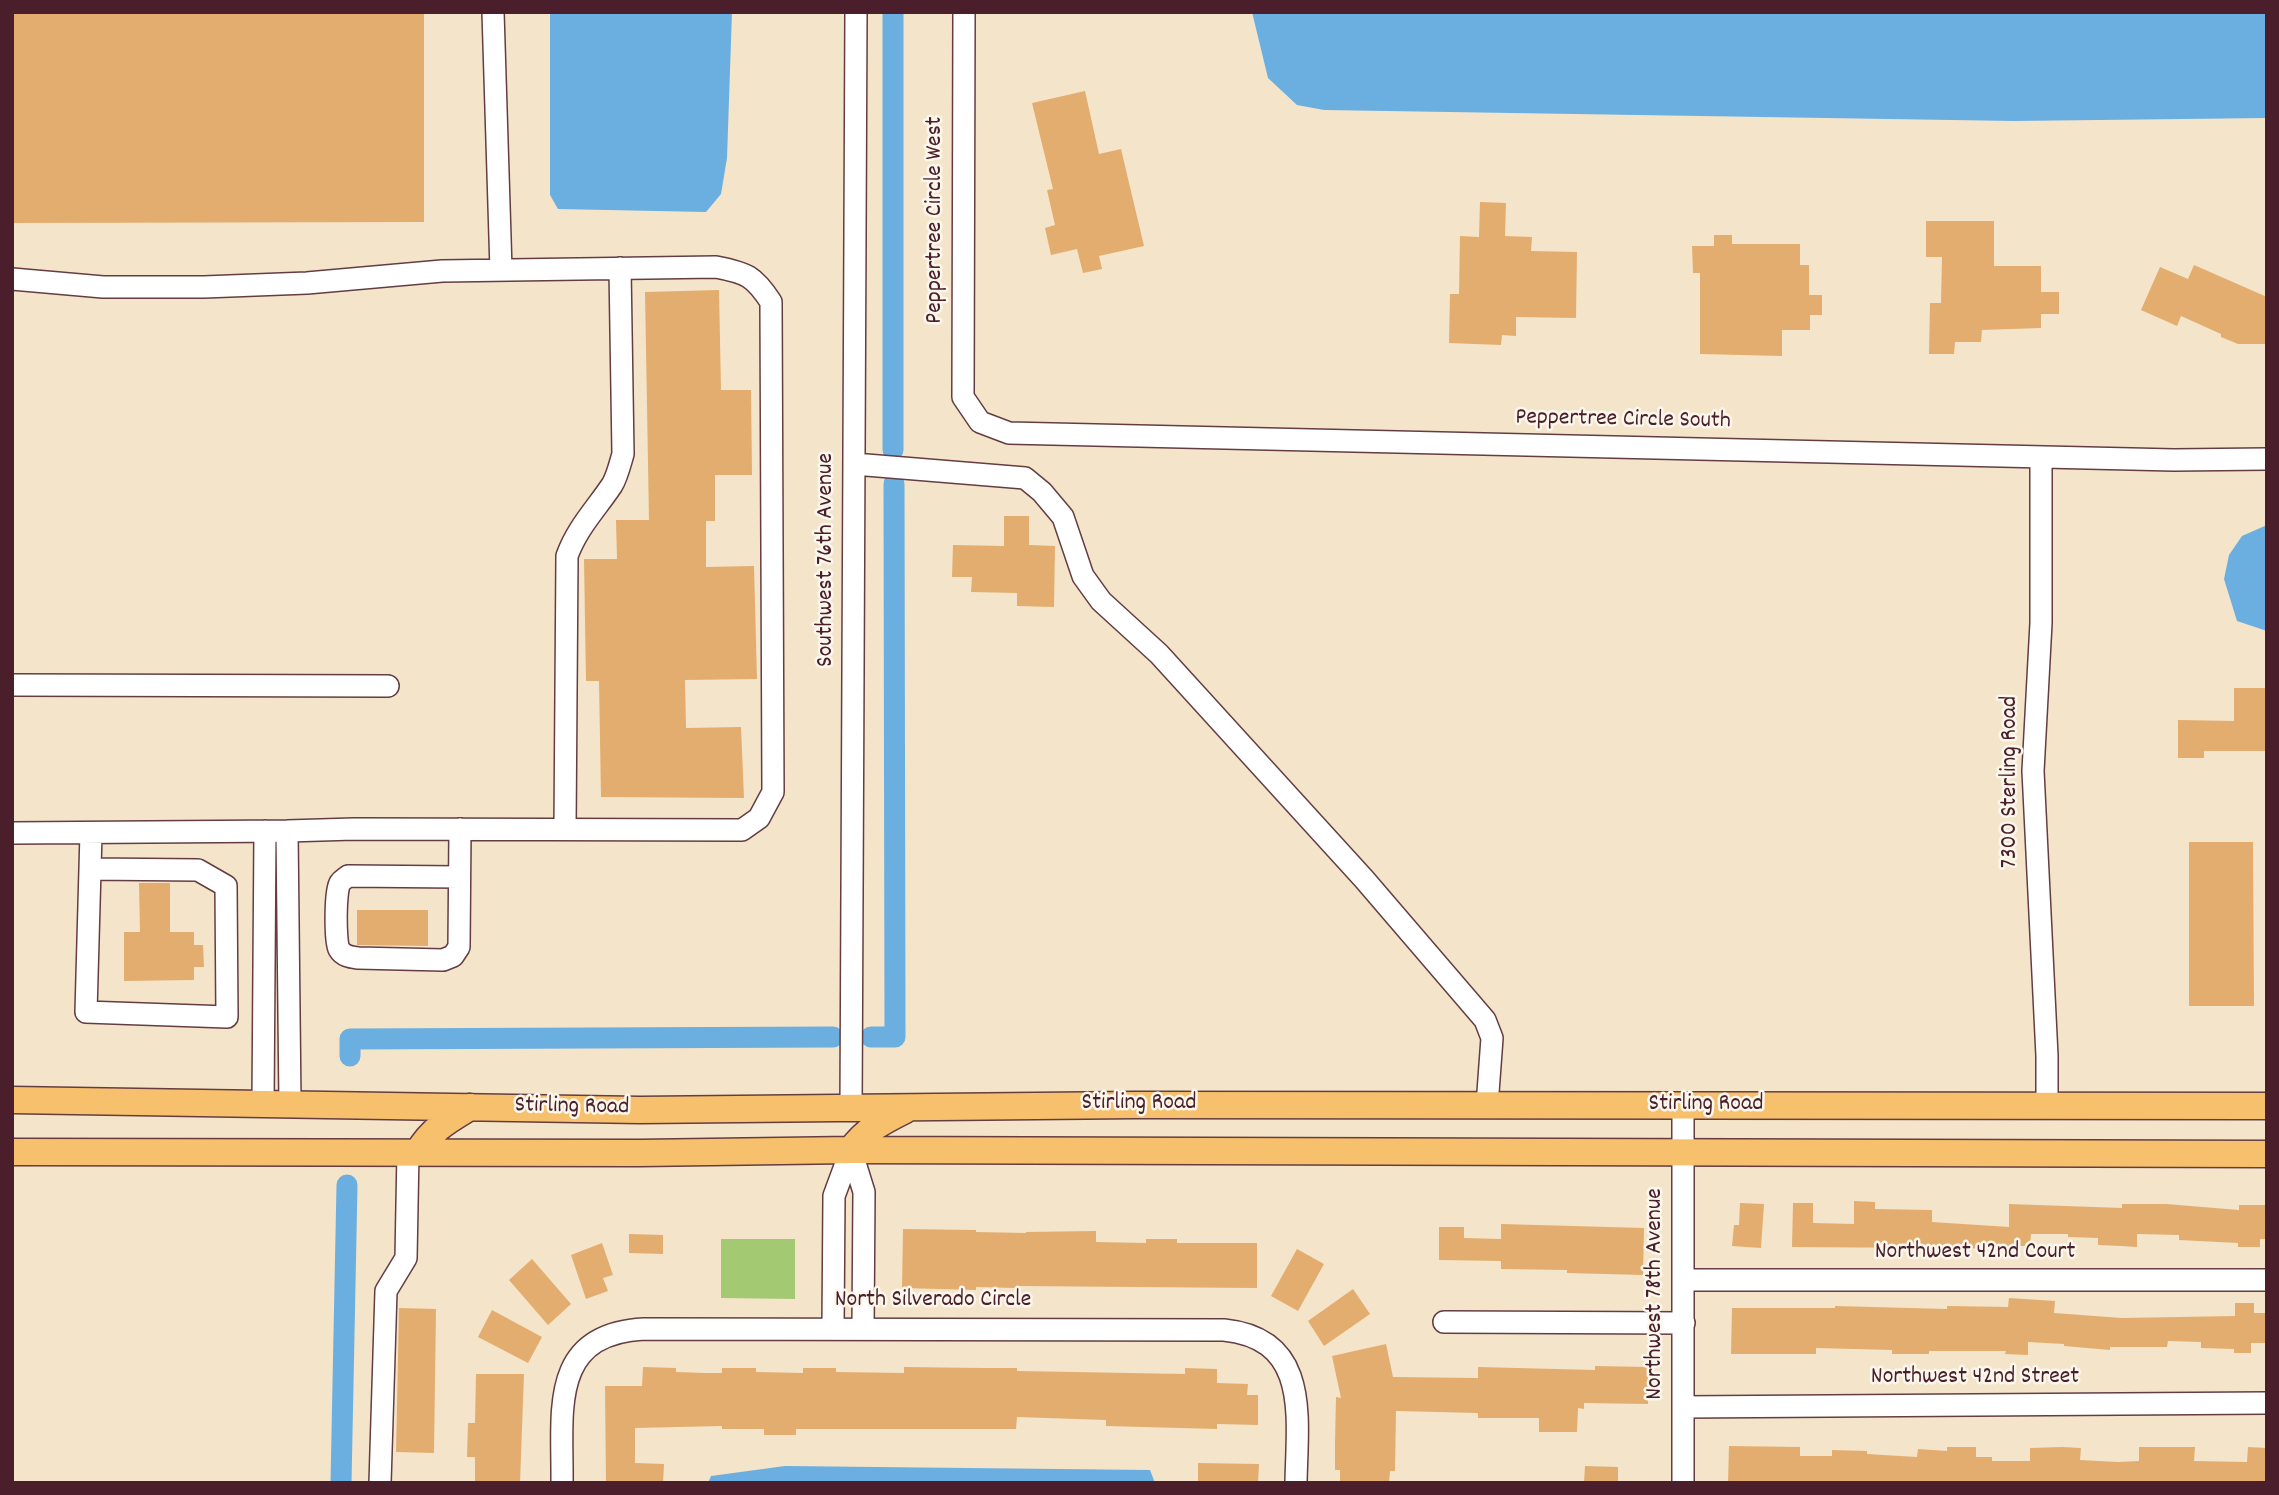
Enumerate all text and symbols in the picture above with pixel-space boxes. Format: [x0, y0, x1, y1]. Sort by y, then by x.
street label: Peppertree Circle West [923, 116, 951, 324]
street label: Peppertree Circle South [1515, 405, 1731, 437]
street label: Southwest 76th Avenue [814, 453, 842, 667]
street label: 7300 Sterling Road [1998, 696, 2026, 868]
street label: Stirling Road [1082, 1091, 1196, 1119]
street label: Stirling Road [1649, 1092, 1763, 1120]
street label: Stirling Road [514, 1093, 630, 1123]
street label: Northwest 78th Avenue [1643, 1188, 1671, 1400]
street label: Northwest 42nd Court [1875, 1240, 2075, 1268]
street label: North Silverado Circle [835, 1288, 1031, 1316]
street label: Northwest 42nd Street [1871, 1365, 2079, 1393]

